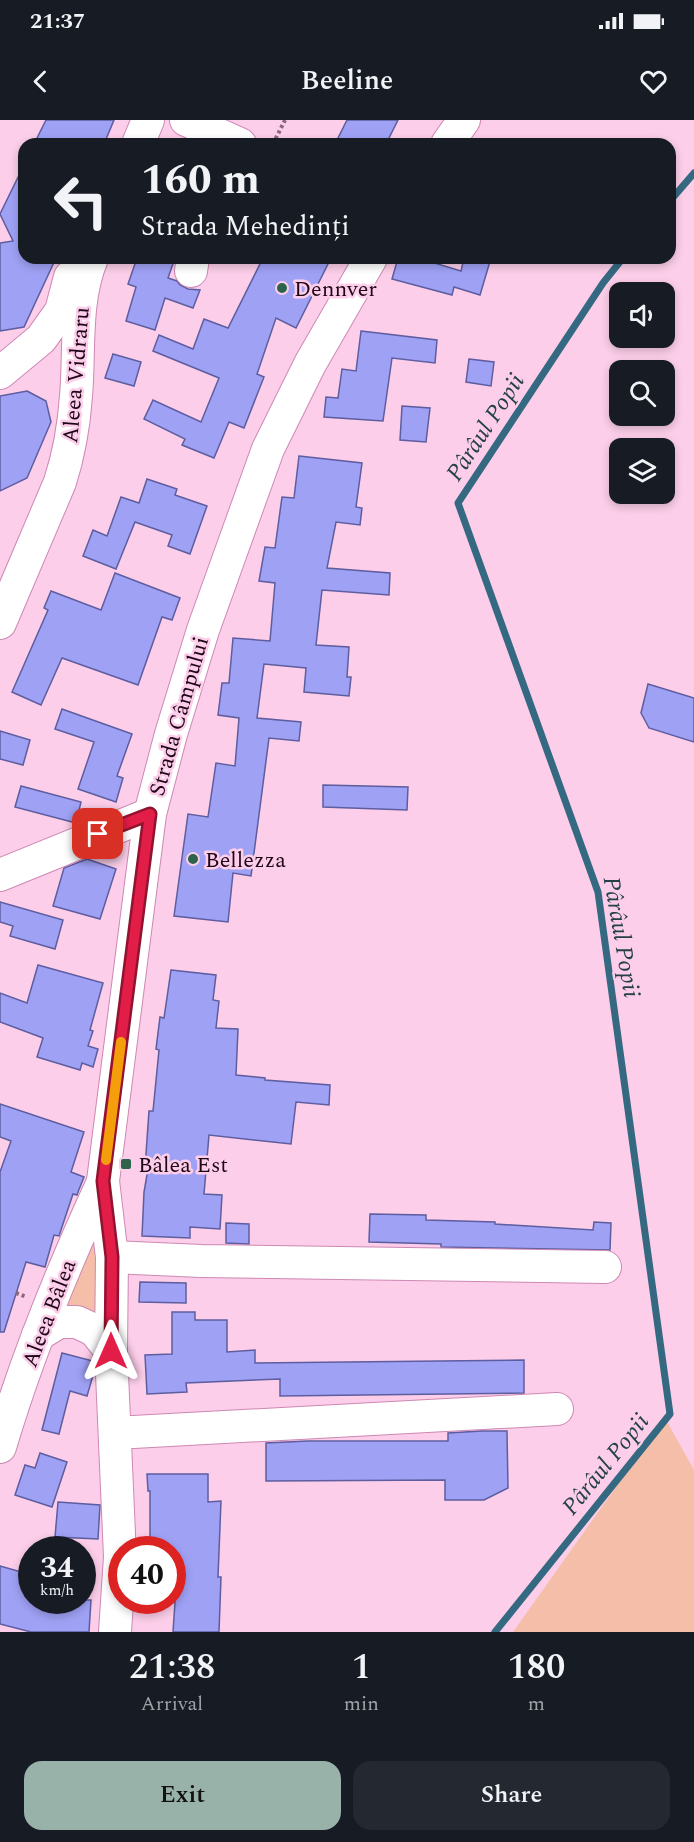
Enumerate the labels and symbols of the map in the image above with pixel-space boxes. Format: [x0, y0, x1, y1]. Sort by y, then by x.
place label: Dennver [294, 273, 377, 306]
marker: Dennver [275, 281, 289, 295]
street label: Aleea Vidraru [54, 306, 99, 445]
water label: Pârâul Popii [437, 366, 534, 489]
street label: Strada Câmpului [141, 633, 218, 800]
pin [72, 808, 123, 859]
place label: Bellezza [205, 844, 286, 877]
marker: Bellezza [186, 852, 200, 866]
water label: Pârâul Popii [593, 874, 649, 1001]
place label: Bâlea Est [138, 1149, 228, 1182]
marker: Bâlea Est [119, 1157, 133, 1171]
street label: Aleea Bâlea [14, 1254, 85, 1372]
position arrow [79, 1319, 143, 1383]
water label: Pârâul Popii [553, 1406, 658, 1524]
speed limit sign: 40 [108, 1536, 186, 1614]

